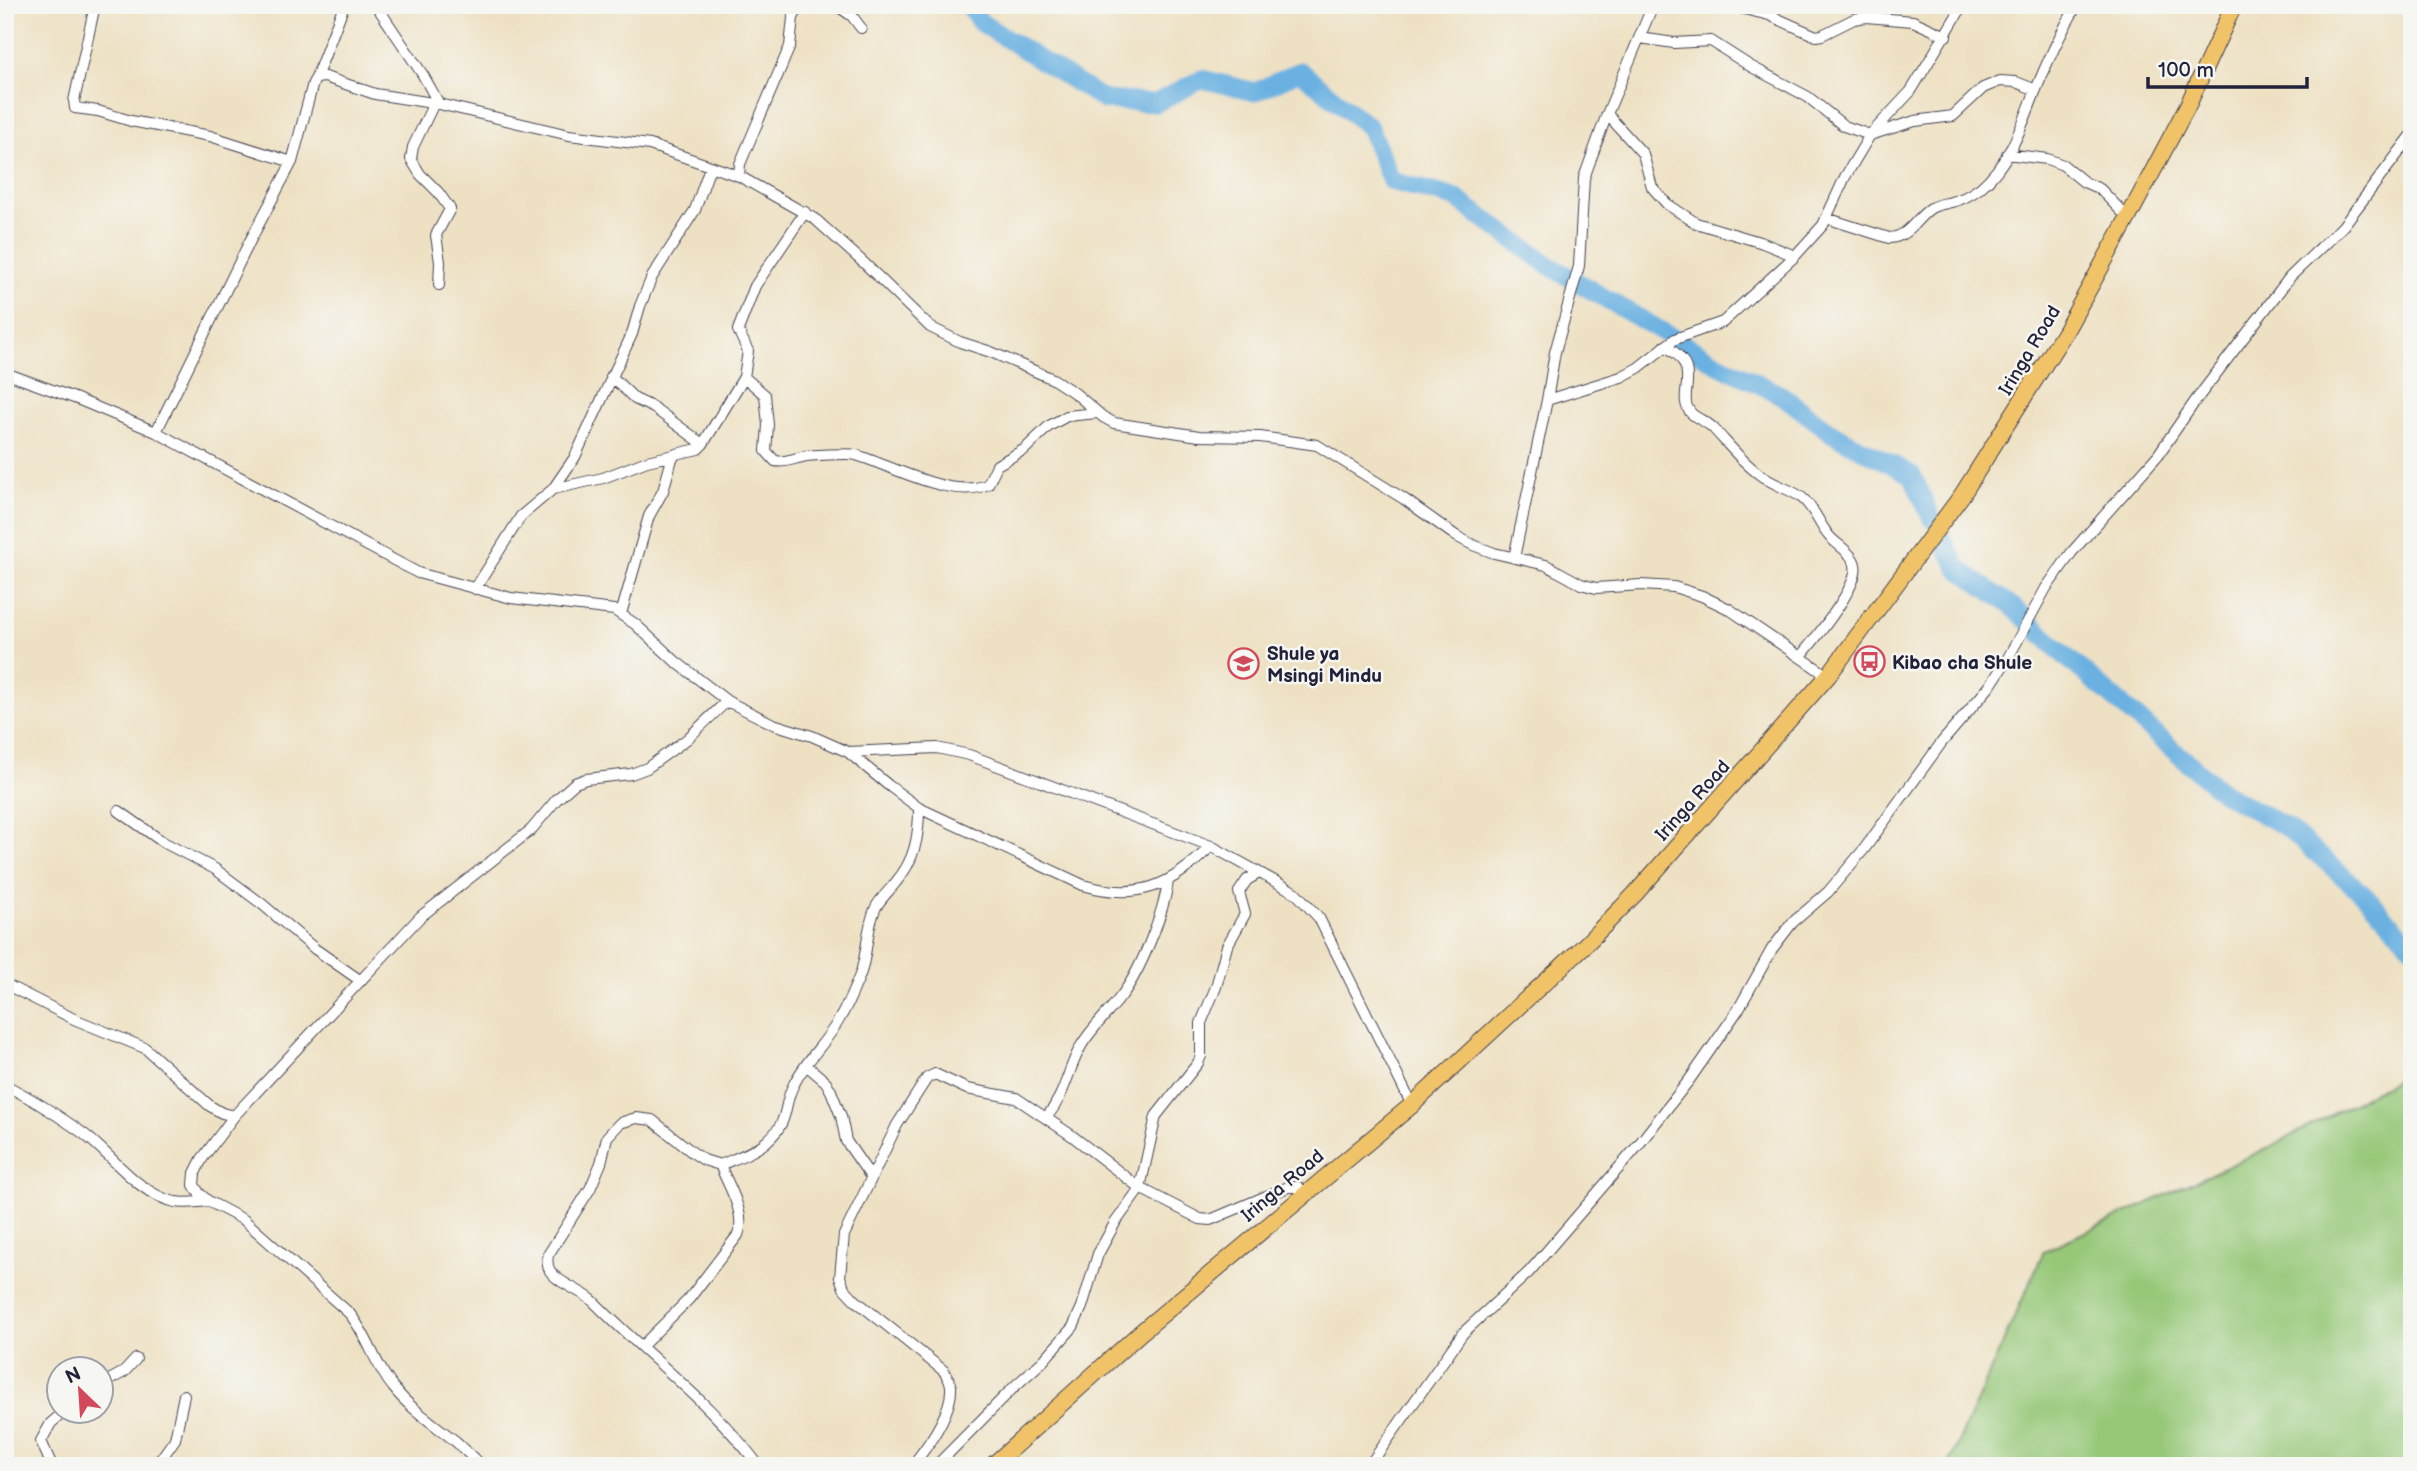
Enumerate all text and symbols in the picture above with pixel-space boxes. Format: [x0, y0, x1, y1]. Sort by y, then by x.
scale bar [2148, 46, 2307, 90]
text: 100 m [2158, 58, 2214, 83]
street label: Iringa Road [1994, 302, 2066, 400]
place label: Shule ya Msingi Mindu [1267, 643, 1382, 688]
bus stop icon: Kibao cha Shule [1852, 645, 1886, 679]
school or university icon: Shule ya Msingi Mindu [1227, 647, 1261, 681]
place label: Kibao cha Shule [1892, 652, 2032, 675]
street label: Iringa Road [1651, 756, 1735, 846]
street label: Iringa Road [1237, 1145, 1329, 1227]
north arrow [46, 1356, 116, 1426]
text: N [62, 1363, 85, 1389]

